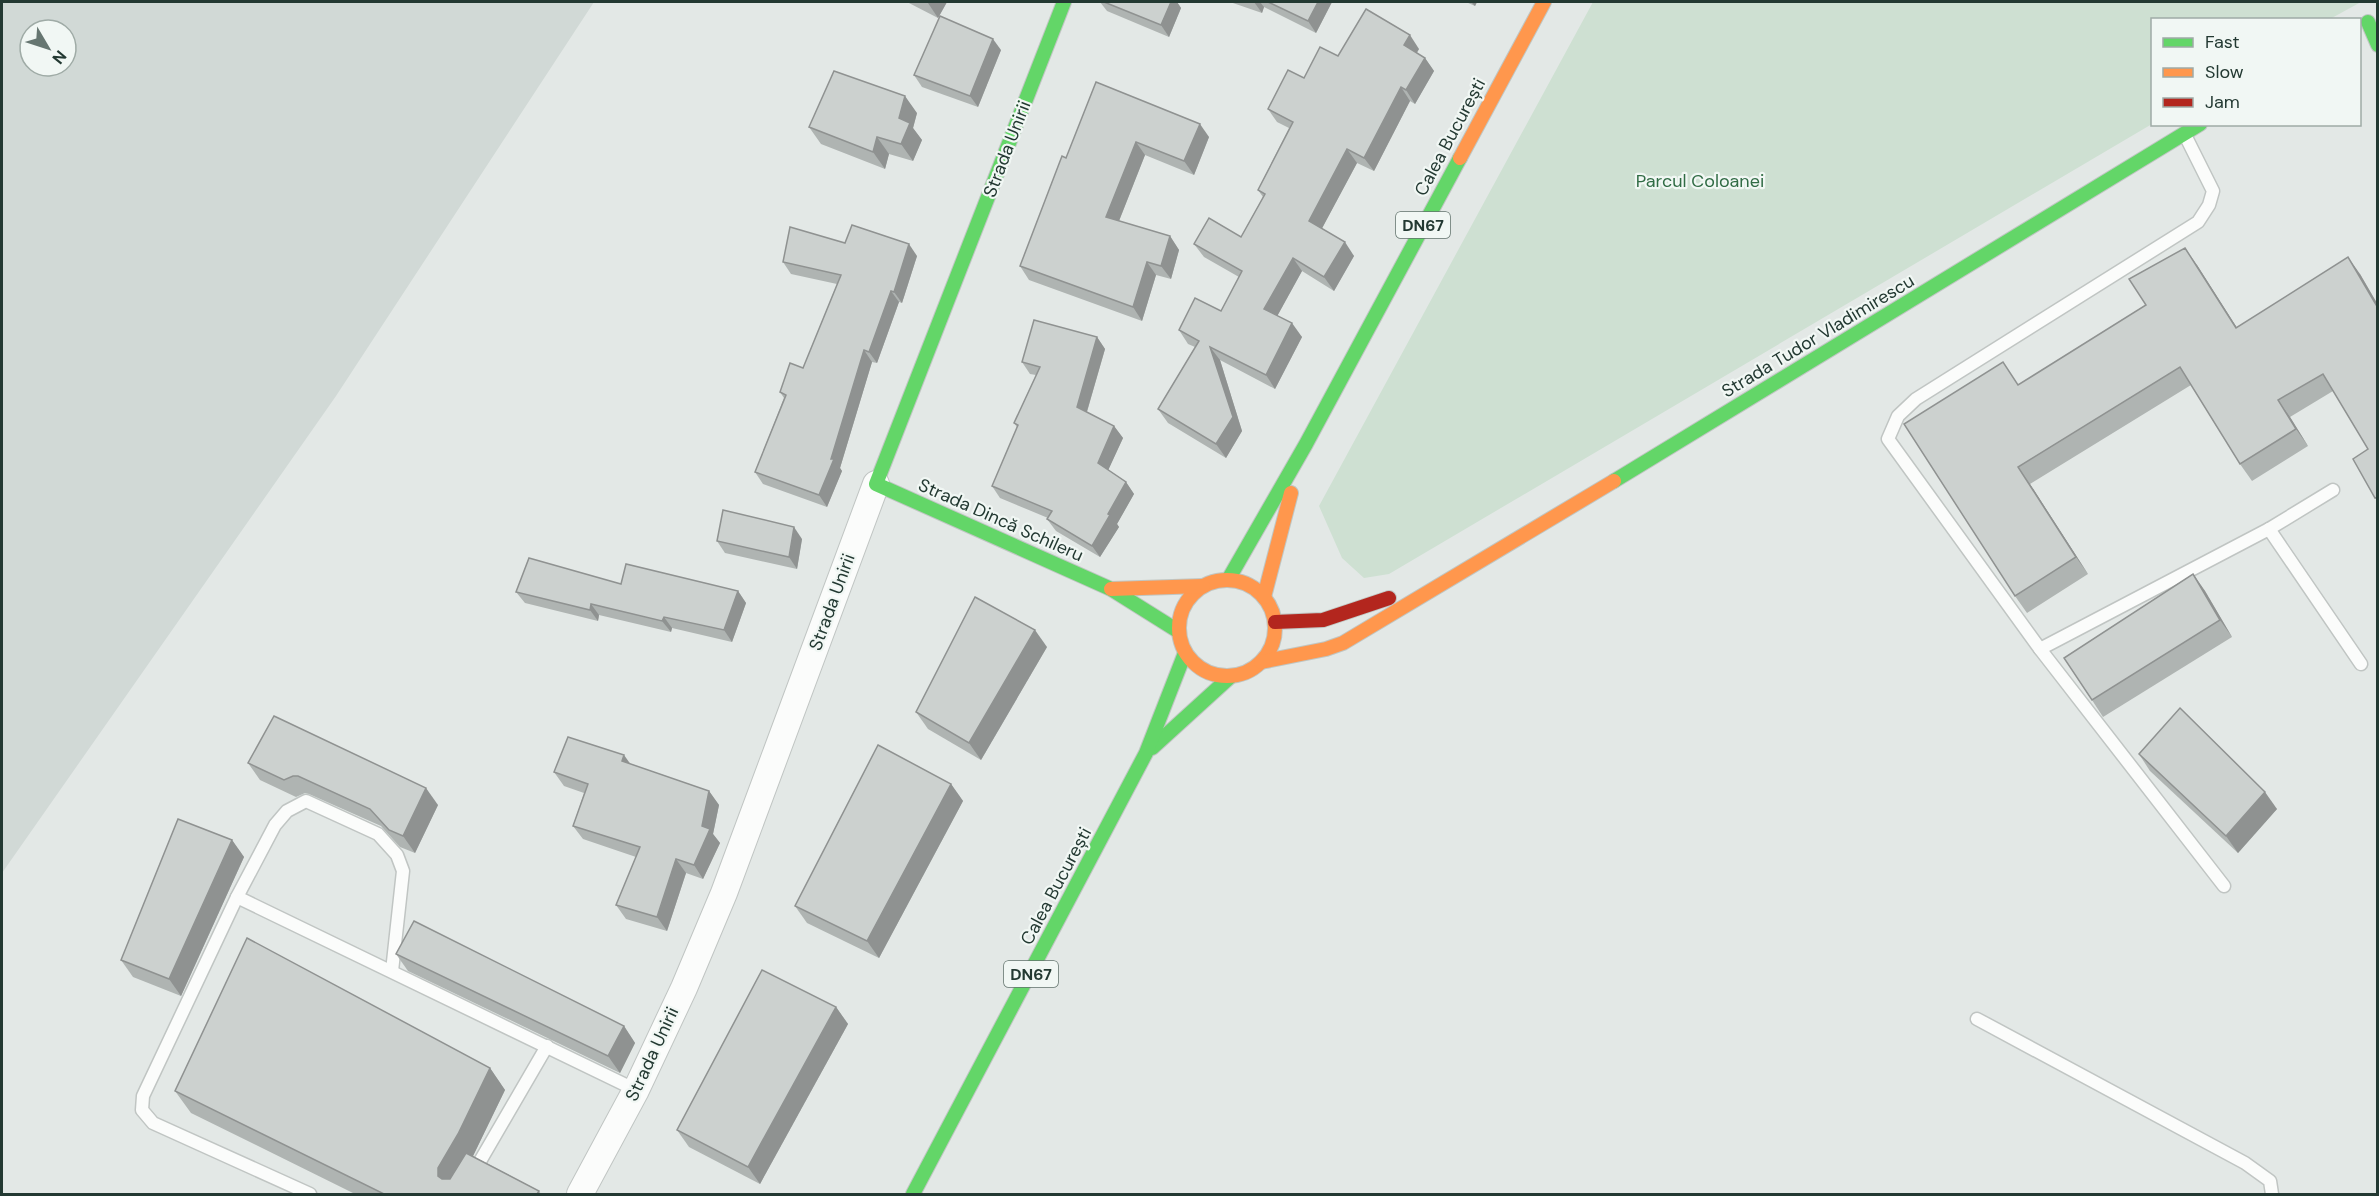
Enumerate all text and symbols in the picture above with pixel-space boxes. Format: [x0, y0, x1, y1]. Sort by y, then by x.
north arrow [18, 18, 78, 78]
legend [2151, 18, 2361, 126]
text: Fast [2205, 30, 2240, 54]
text: N [47, 46, 71, 68]
text: Slow [2205, 60, 2244, 84]
street label: Calea București [1409, 74, 1491, 200]
text: Jam [2205, 90, 2240, 114]
street label: Strada Unirii [978, 97, 1036, 201]
park label: Parcul Coloanei [1636, 169, 1764, 193]
road number: DN67 [1396, 212, 1450, 238]
street label: Strada Tudor Vladimirescu [1717, 269, 1919, 403]
street label: Strada Dincă Schileru [915, 473, 1087, 567]
street label: Strada Unirii [803, 550, 861, 654]
street label: Calea București [1015, 823, 1097, 949]
road number: DN67 [1004, 961, 1058, 987]
street label: Strada Unirii [620, 1003, 684, 1105]

